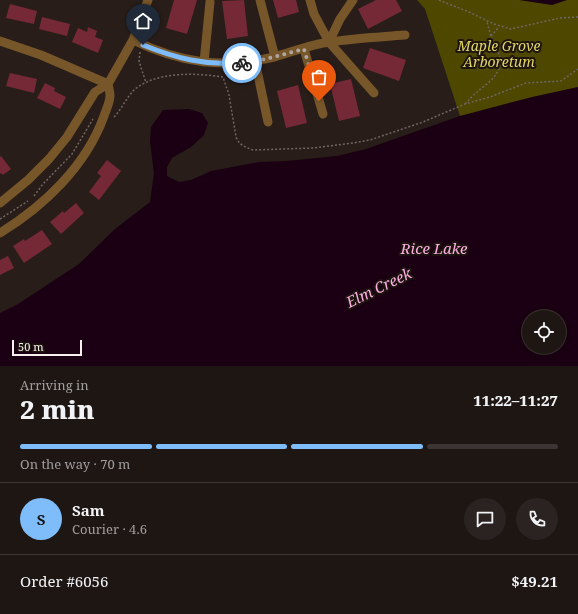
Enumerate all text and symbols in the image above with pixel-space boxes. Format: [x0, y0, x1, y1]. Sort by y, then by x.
pin [126, 4, 160, 45]
icon: home [132, 10, 154, 32]
park label: Maple Grove Arboretum [457, 36, 541, 71]
courier [222, 43, 262, 83]
icon: bike [231, 52, 253, 74]
pin [302, 60, 336, 101]
icon: bag [308, 66, 330, 88]
water label: Rice Lake [400, 238, 468, 258]
water label: Elm Creek [342, 262, 415, 312]
map controls [522, 310, 566, 354]
button: locate [522, 310, 566, 354]
scale bar [12, 338, 82, 357]
text: 50 m [18, 339, 44, 354]
text: Arriving in [20, 376, 89, 394]
text: 11:22–11:27 [473, 390, 558, 410]
text: 2 min [20, 391, 95, 427]
text: On the way · 70 m [20, 455, 130, 473]
button: chat [464, 498, 506, 540]
button: phone [516, 498, 558, 540]
text: Sam [72, 500, 104, 520]
text: S [37, 509, 45, 529]
text: Courier · 4.6 [72, 520, 147, 538]
text: Order #6056 [20, 571, 108, 591]
text: $49.21 [511, 571, 558, 591]

